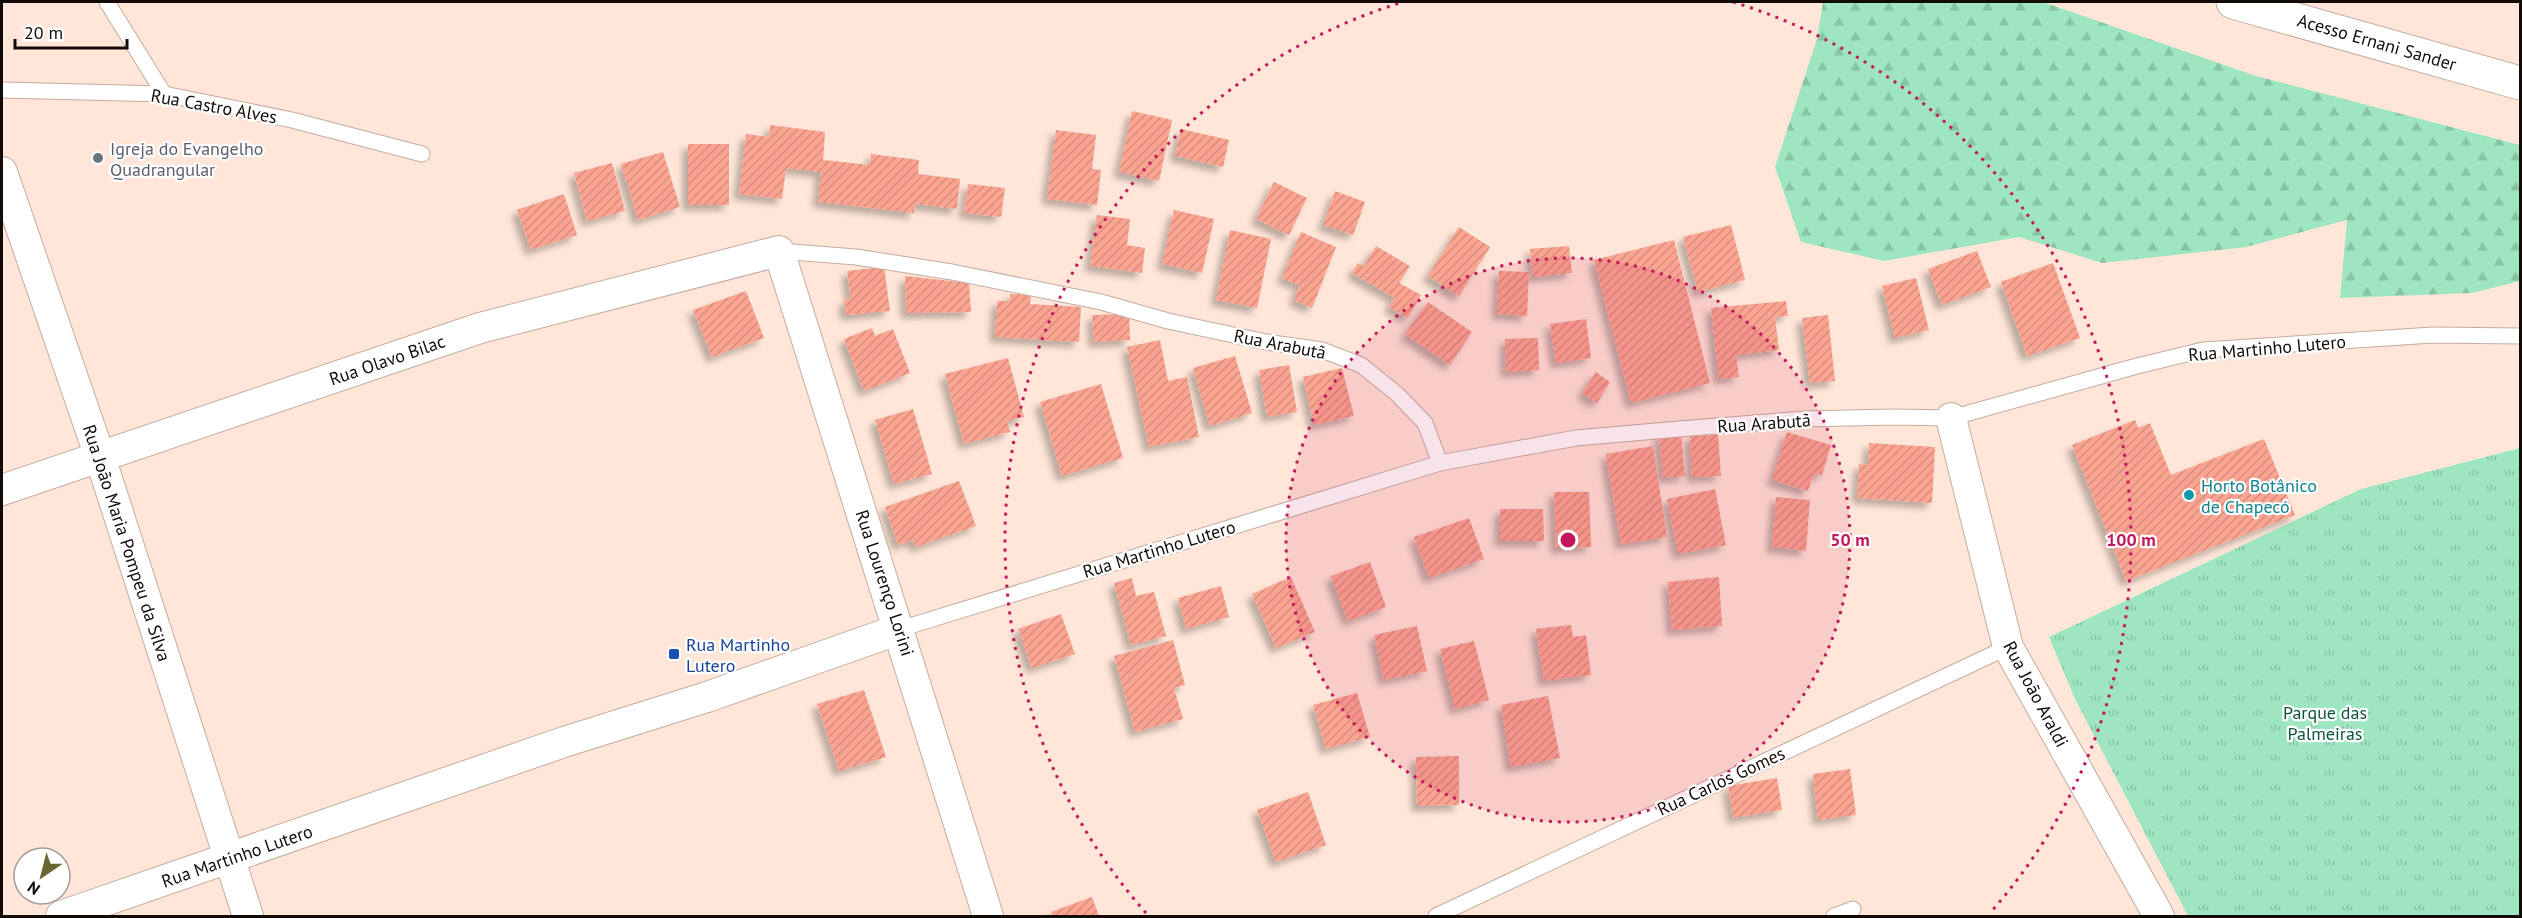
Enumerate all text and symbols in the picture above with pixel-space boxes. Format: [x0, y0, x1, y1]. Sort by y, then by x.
street label: Acesso Ernani Sander [2295, 8, 2459, 76]
scale bar [15, 12, 128, 50]
text: 20 m [24, 21, 63, 44]
street label: Rua Castro Alves [149, 84, 279, 128]
place label: Igreja do Evangelho Quadrangular [110, 137, 264, 181]
marker: Igreja do Evangelho Quadrangular [91, 151, 105, 165]
street label: Rua Arabutã [1232, 324, 1328, 364]
street label: Rua Olavo Bilac [326, 329, 448, 391]
street label: Rua Martinho Lutero [2187, 330, 2347, 366]
street label: Rua Arabutã [1717, 408, 1811, 438]
street label: Rua João Maria Pompeu da Silva [78, 422, 176, 664]
place label: Horto Botânico de Chapecó [2201, 474, 2317, 518]
marker: Horto Botânico de Chapecó [2182, 488, 2196, 502]
street label: Rua Lourenço Lorini [851, 507, 919, 659]
street label: Rua Martinho Lutero [1080, 515, 1238, 583]
text: 50 m [1830, 528, 1870, 551]
text: 100 m [2106, 528, 2156, 551]
centre of rings [1558, 530, 1578, 550]
place label: Rua Martinho Lutero [686, 633, 790, 677]
street label: Rua João Araldi [1998, 637, 2074, 751]
marker: Rua Martinho Lutero [667, 647, 681, 661]
park label: Parque das Palmeiras [2283, 701, 2367, 745]
street label: Rua Carlos Gomes [1653, 741, 1789, 821]
street label: Rua Martinho Lutero [158, 819, 316, 893]
north arrow [12, 846, 72, 906]
text: N [23, 877, 43, 899]

